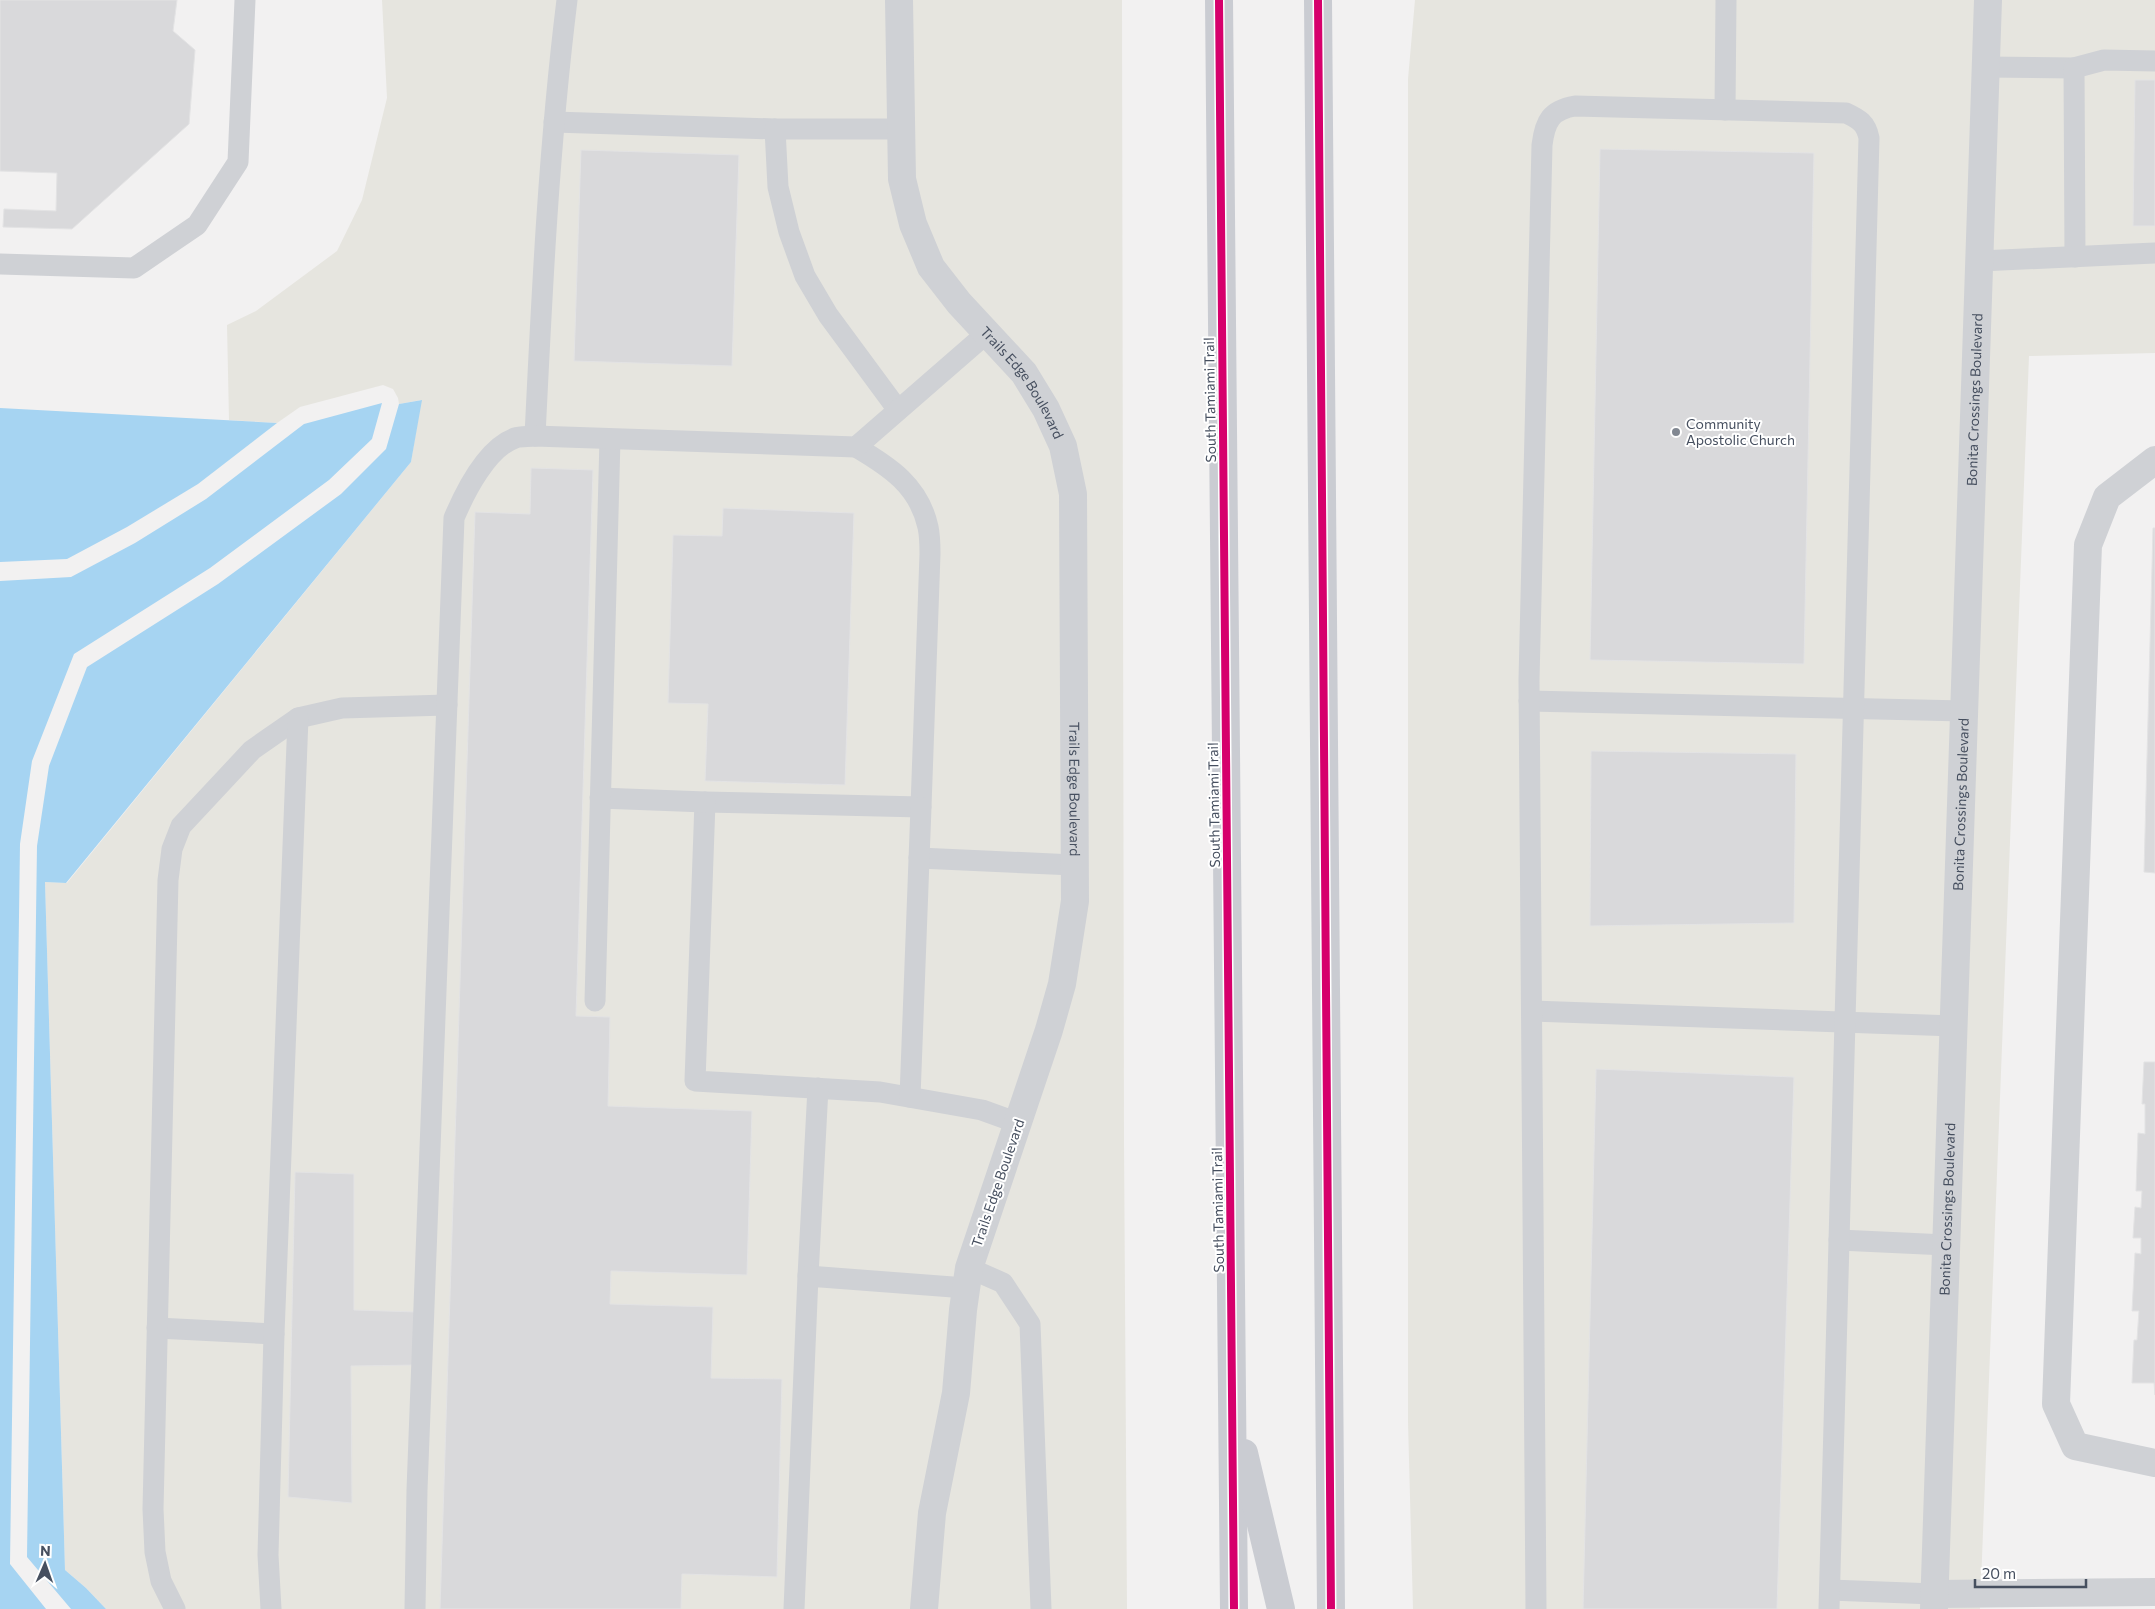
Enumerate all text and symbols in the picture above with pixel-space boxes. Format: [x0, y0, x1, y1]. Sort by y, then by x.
street label: Bonita Crossings Boulevard [1963, 313, 1985, 486]
street label: Trails Edge Boulevard [977, 323, 1068, 441]
street label: South Tamiami Trail [1200, 337, 1219, 463]
place label: Community Apostolic Church [1686, 415, 1795, 448]
marker: Community Apostolic Church [1670, 426, 1682, 438]
street label: Bonita Crossings Boulevard [1949, 718, 1972, 891]
street label: Trails Edge Boulevard [1066, 722, 1084, 856]
street label: South Tamiami Trail [1204, 742, 1223, 868]
street label: Trails Edge Boulevard [968, 1116, 1027, 1249]
street label: Bonita Crossings Boulevard [1936, 1123, 1958, 1296]
street label: South Tamiami Trail [1208, 1147, 1227, 1273]
north arrow [20, 1539, 70, 1589]
text: N [40, 1542, 51, 1559]
scale bar [1975, 1556, 2086, 1588]
text: 20 m [1982, 1564, 2016, 1582]

